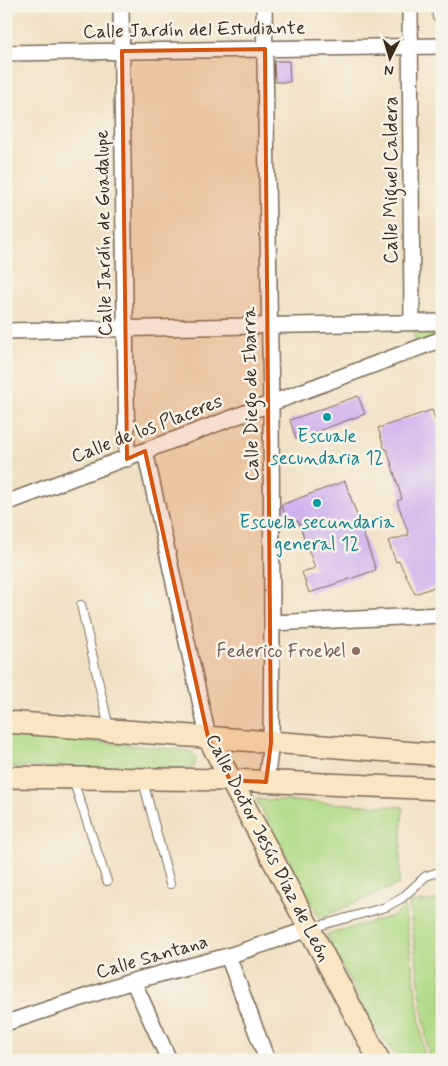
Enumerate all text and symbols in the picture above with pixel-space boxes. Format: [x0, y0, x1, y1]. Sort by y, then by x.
street label: Calle Jardín del Estudiante [83, 16, 305, 44]
north arrow [366, 32, 416, 82]
text: N [384, 61, 394, 79]
street label: Calle Miguel Caldera [379, 96, 407, 264]
street label: Calle Jardín de Guadalupe [90, 129, 118, 337]
street label: Calle Diego de Ibarra [237, 306, 268, 481]
street label: Calle de los Placeres [68, 389, 226, 469]
marker: Escuale secundaria 12 [321, 411, 333, 423]
place label: Escuale secundaria 12 [270, 424, 384, 471]
marker: Escuela secundaria general 12 [311, 497, 323, 509]
place label: Escuela secundaria general 12 [239, 510, 395, 558]
place label: Federico Froebel [217, 639, 346, 664]
marker: Federico Froebel [350, 645, 362, 657]
street label: Calle Doctor Jesús Díaz de León [200, 730, 336, 966]
street label: Calle Santana [93, 929, 211, 985]

